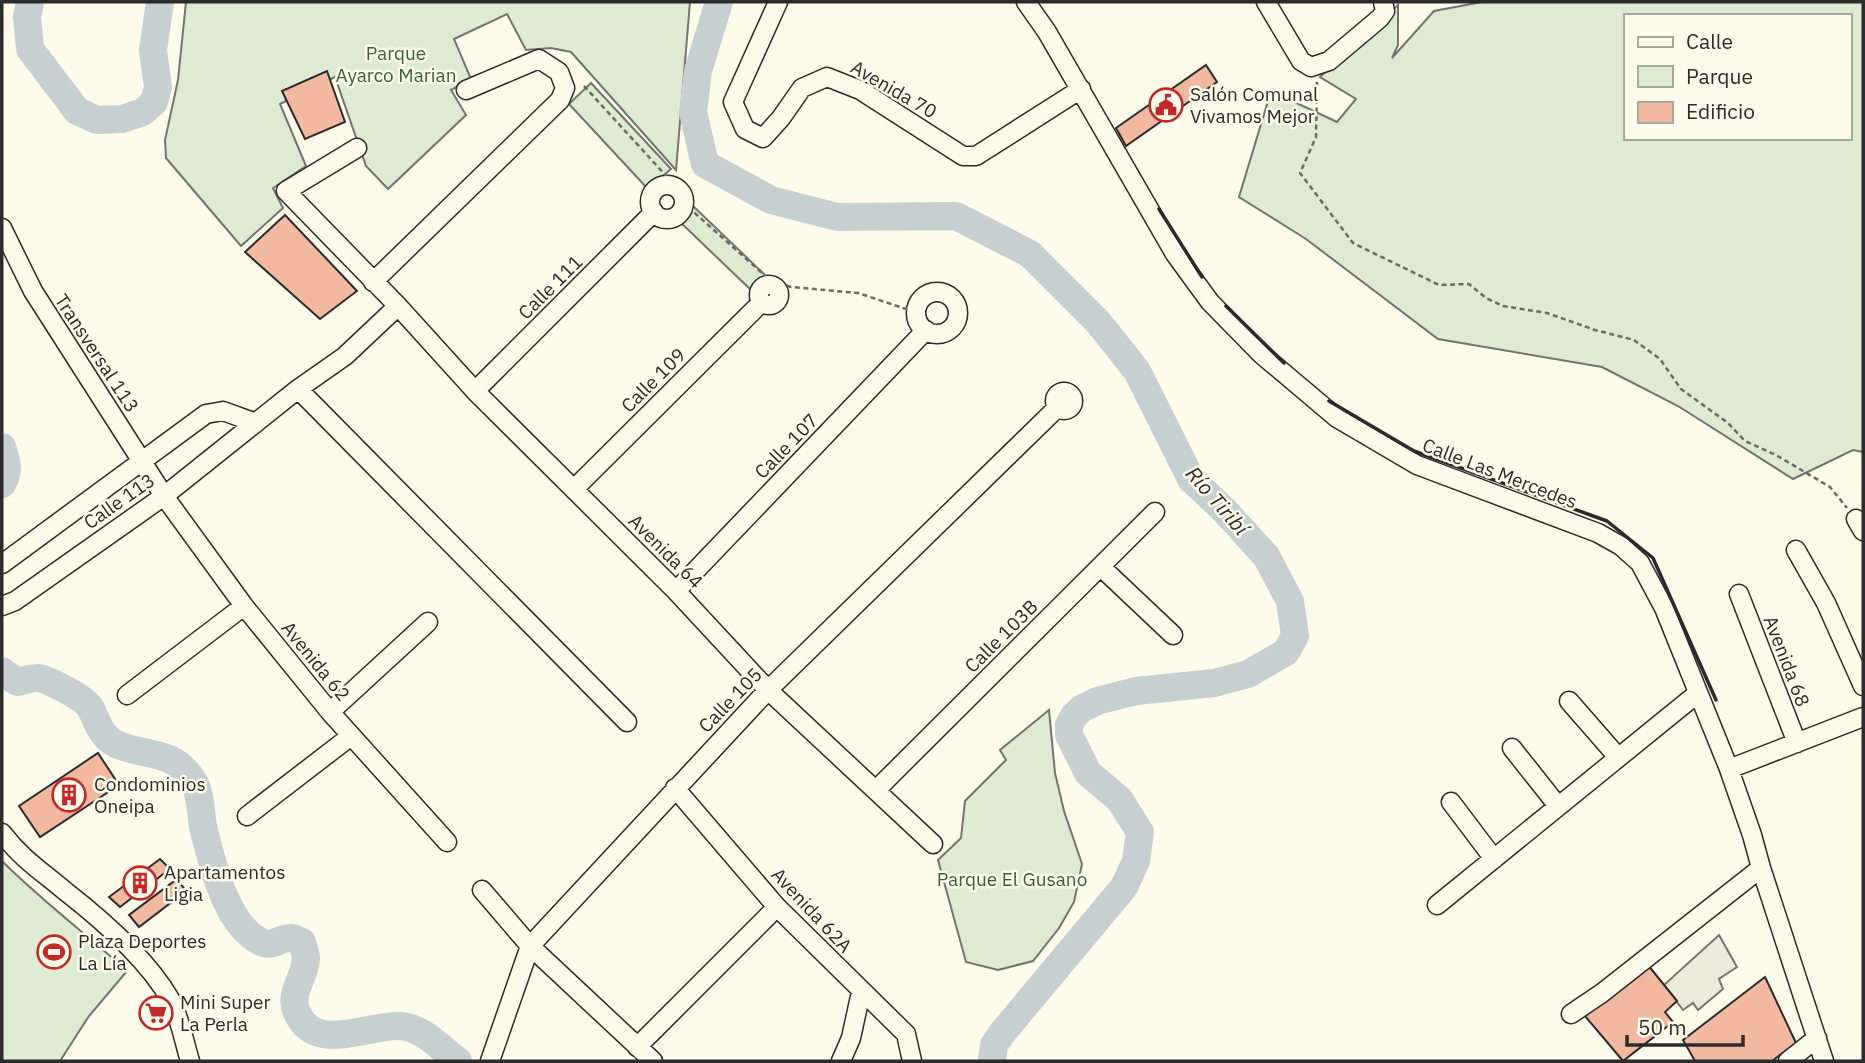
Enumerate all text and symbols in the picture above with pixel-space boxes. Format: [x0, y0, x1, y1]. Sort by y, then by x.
legend [1624, 14, 1851, 140]
text: Calle [1686, 27, 1733, 55]
park label: Parque Ayarco Marian [336, 41, 456, 87]
street label: Avenida 70 [847, 55, 941, 123]
text: Parque [1686, 62, 1753, 90]
place label: Salón Comunal Vivamos Mejor [1190, 82, 1318, 128]
public building icon: Salón Comunal Vivamos Mejor [1147, 86, 1185, 124]
text: Edificio [1686, 97, 1755, 125]
street label: Calle 111 [513, 250, 587, 324]
street label: Transversal 113 [50, 289, 144, 417]
street label: Calle 109 [616, 343, 690, 417]
street label: Calle 107 [749, 408, 823, 484]
street label: Calle Las Mercedes [1419, 432, 1581, 514]
water label: Río Tiribí [1180, 460, 1257, 543]
street label: Calle 113 [79, 468, 159, 534]
street label: Avenida 64 [624, 509, 708, 593]
street label: Calle 103B [959, 594, 1043, 678]
street label: Avenida 68 [1759, 612, 1815, 710]
street label: Avenida 62 [277, 616, 355, 706]
street label: Calle 105 [693, 662, 767, 738]
place label: Condominios Oneipa [94, 772, 206, 818]
building icon: Condominios Oneipa [50, 776, 88, 814]
place label: Apartamentos Ligia [164, 860, 286, 906]
street label: Avenida 62A [767, 862, 857, 958]
building icon: Apartamentos Ligia [121, 864, 159, 902]
park label: Parque El Gusano [937, 867, 1087, 891]
place label: Plaza Deportes La Lía [78, 929, 206, 975]
sports icon: Plaza Deportes La Lía [35, 933, 73, 971]
place label: Mini Super La Perla [180, 990, 270, 1036]
supermarket icon: Mini Super La Perla [137, 994, 175, 1032]
scale bar [1627, 1004, 1742, 1048]
text: 50 m [1638, 1013, 1687, 1041]

